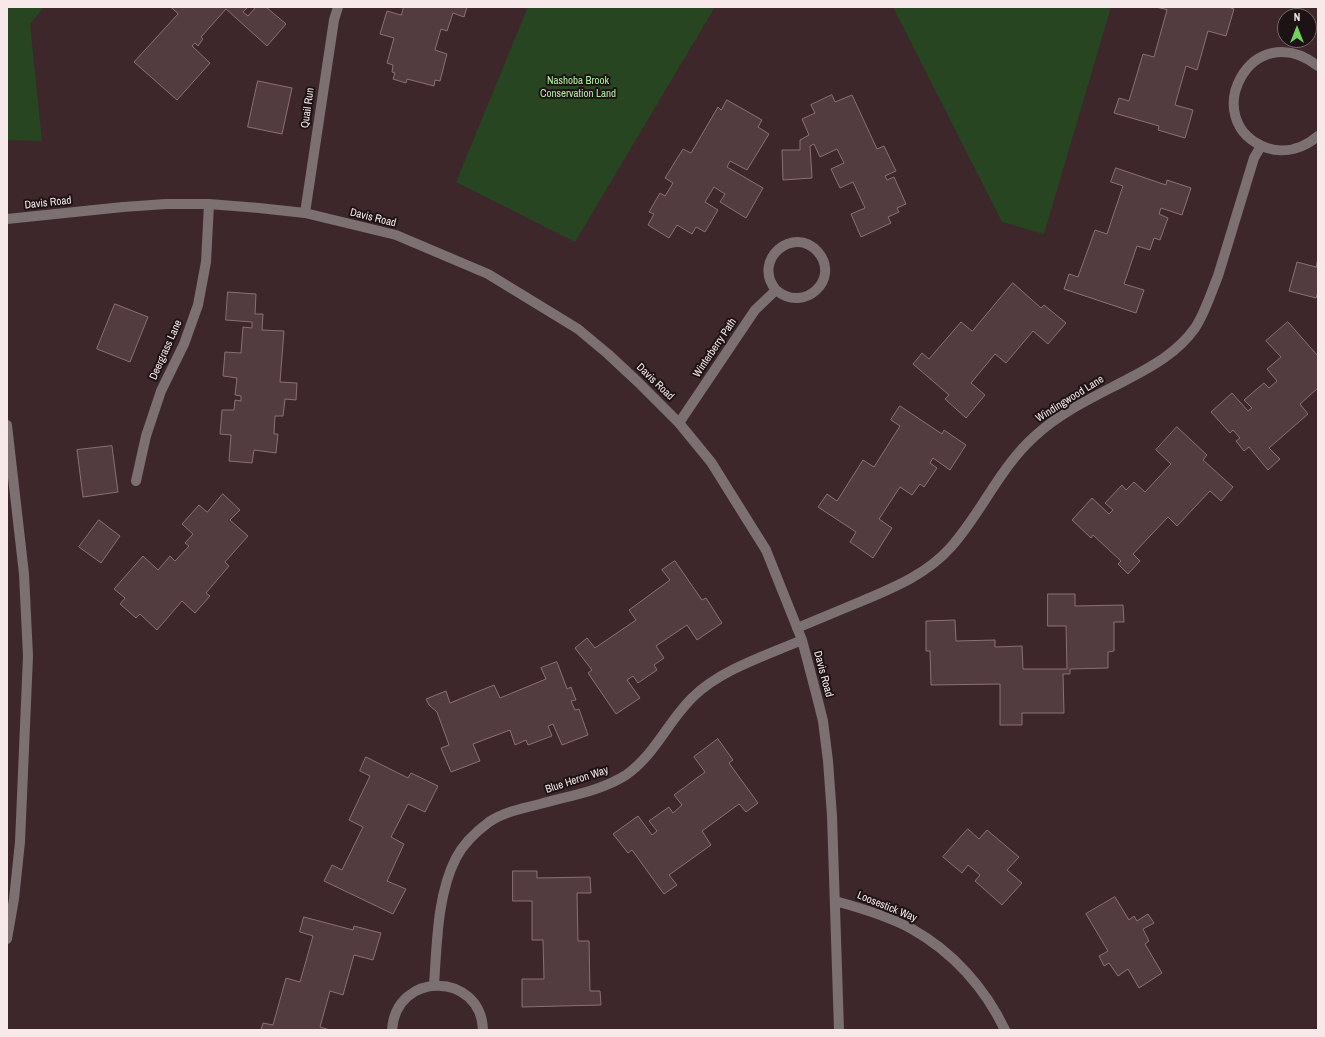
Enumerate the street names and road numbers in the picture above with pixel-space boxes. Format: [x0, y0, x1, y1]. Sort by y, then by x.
street label: Quail Run [299, 87, 317, 129]
street label: Davis Road [24, 194, 72, 212]
street label: Davis Road [349, 206, 397, 230]
street label: Winterberry Path [690, 316, 740, 380]
street label: Deergrass Lane [147, 318, 185, 382]
street label: Davis Road [633, 361, 677, 403]
street label: Windingwood Lane [1034, 373, 1106, 425]
street label: Davis Road [811, 650, 835, 698]
street label: Blue Heron Way [544, 764, 610, 796]
street label: Loosestick Way [855, 889, 919, 925]

